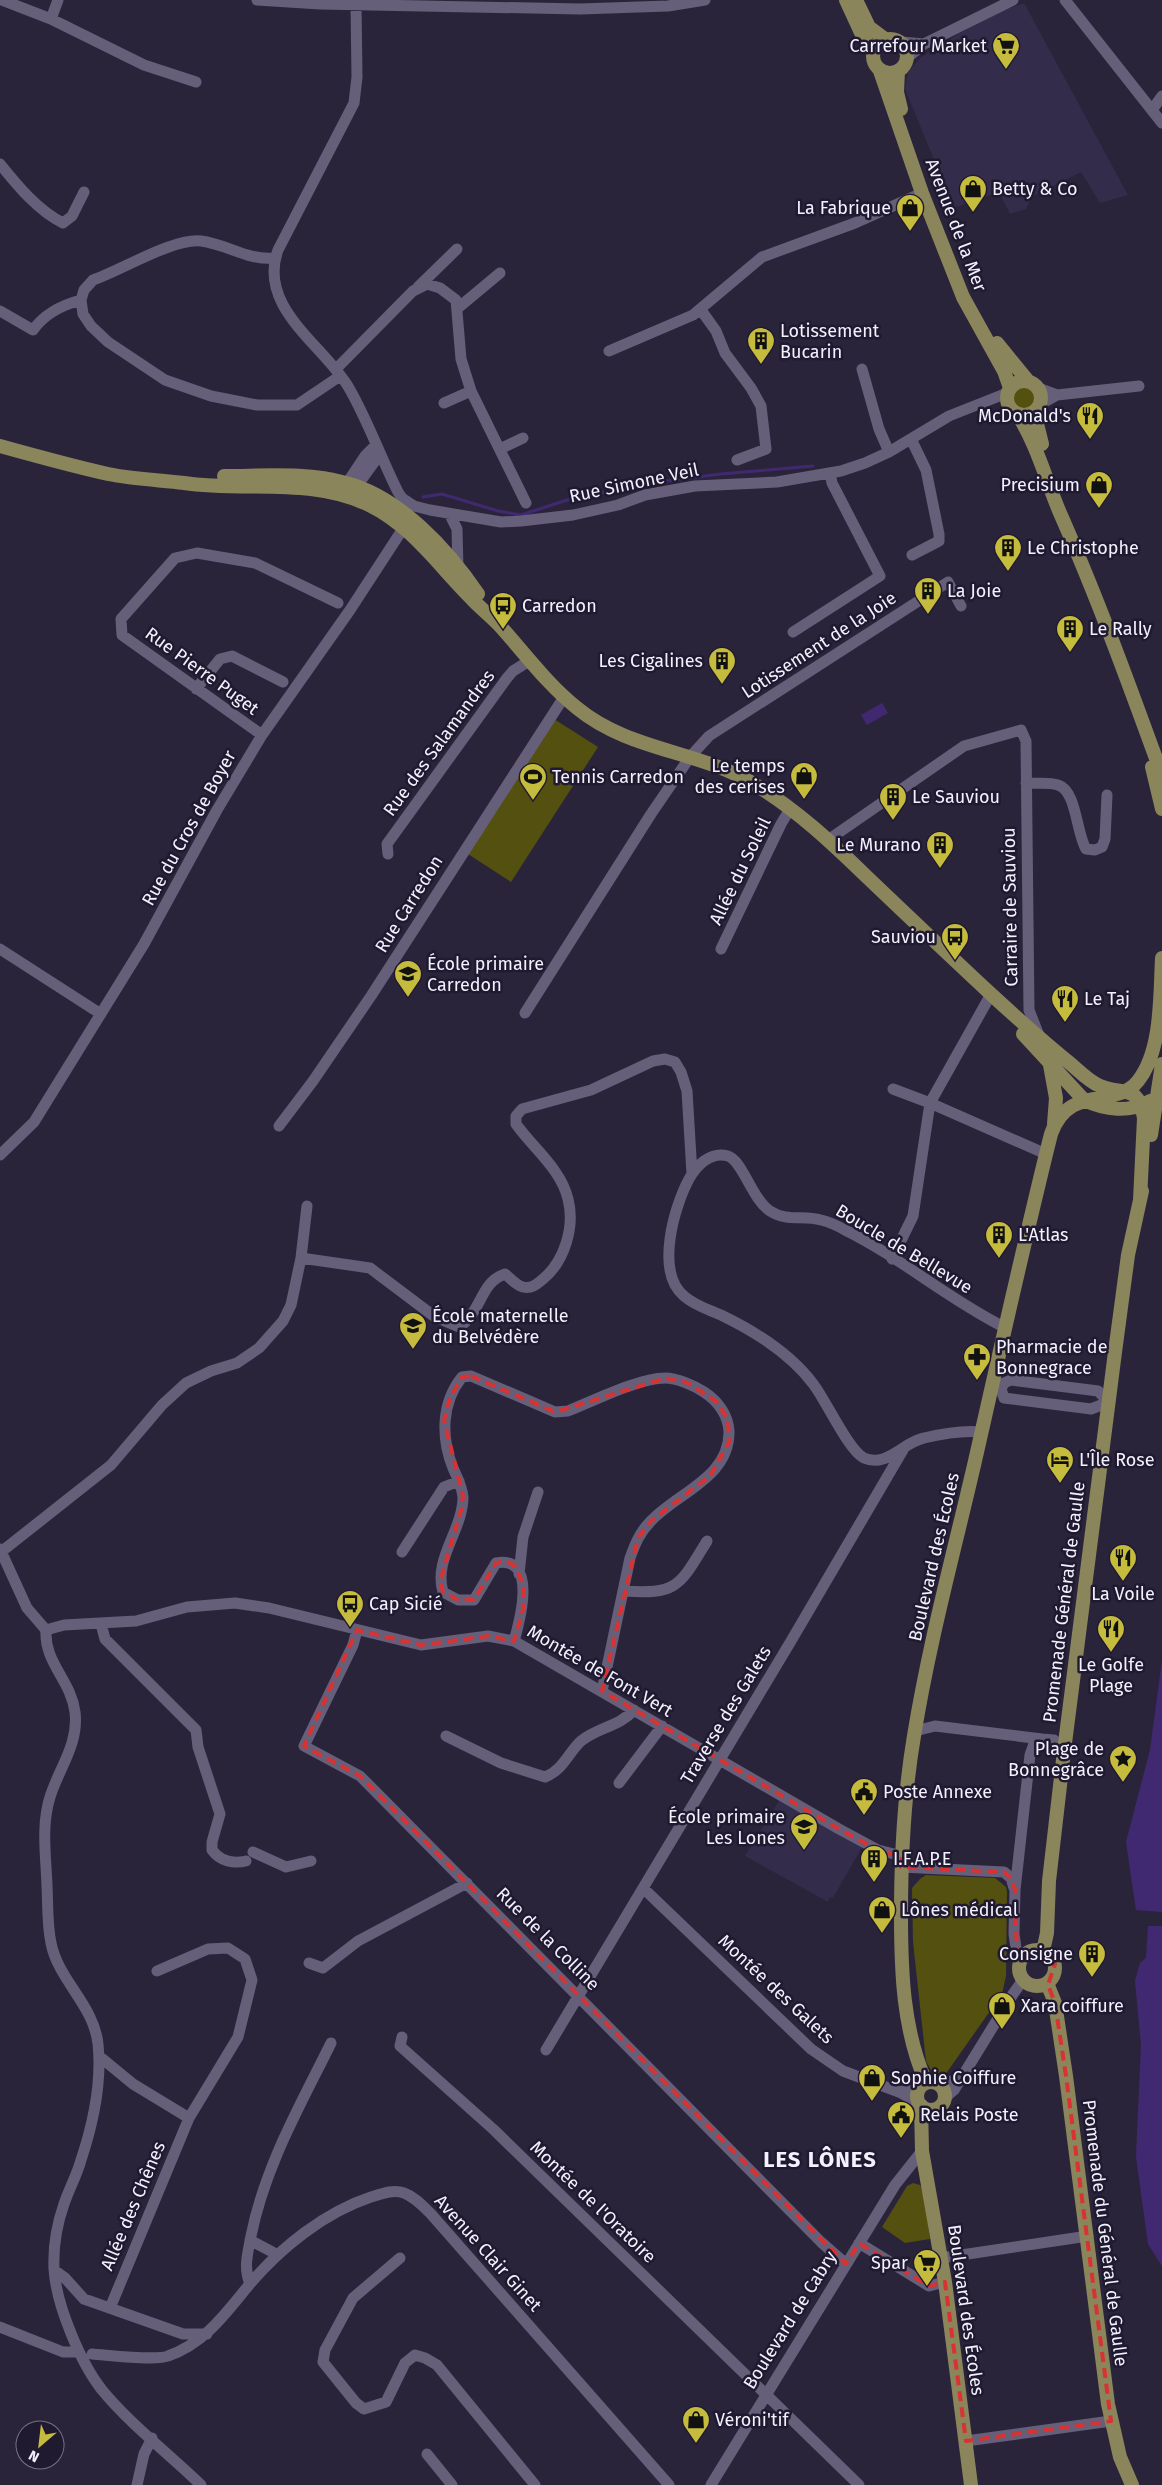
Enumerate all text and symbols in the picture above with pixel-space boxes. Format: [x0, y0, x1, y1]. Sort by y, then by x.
supermarket icon: Carrefour Market [991, 31, 1021, 70]
place label: Carrefour Market [849, 35, 987, 57]
street label: Avenue de la Mer [921, 156, 991, 295]
shop icon: Betty & Co [958, 174, 988, 213]
place label: Betty & Co [992, 178, 1077, 200]
shop icon: La Fabrique [895, 193, 925, 232]
place label: La Fabrique [796, 197, 891, 219]
place label: Lotissement Bucarin [780, 320, 880, 363]
building icon: Lotissement Bucarin [746, 326, 776, 365]
restaurant icon: McDonald's [1075, 401, 1105, 440]
place label: McDonald's [978, 405, 1071, 427]
street label: Rue Simone Veil [567, 459, 701, 507]
shop icon: Precisium [1084, 470, 1114, 509]
place label: Precisium [1001, 474, 1080, 496]
building icon: Le Christophe [993, 533, 1023, 572]
place label: Le Christophe [1027, 537, 1139, 559]
building icon: La Joie [913, 576, 943, 615]
place label: La Joie [947, 580, 1001, 602]
street label: Lotissement de la Joie [737, 587, 901, 703]
bus stop icon: Carredon [488, 591, 518, 630]
place label: Carredon [522, 595, 597, 617]
building icon: Le Rally [1055, 614, 1085, 653]
place label: Le Rally [1089, 618, 1152, 640]
street label: Rue Pierre Puget [141, 622, 263, 720]
building icon: Les Cigalines [707, 646, 737, 685]
place label: Les Cigalines [599, 650, 703, 672]
street label: Rue des Salamandres [379, 666, 499, 820]
street label: Rue du Cros de Boyer [137, 746, 241, 909]
place label: Le temps des cerises [695, 755, 785, 798]
shop icon: Le temps des cerises [789, 761, 819, 800]
sports icon: Tennis Carredon [518, 762, 548, 801]
place label: Tennis Carredon [552, 766, 684, 788]
building icon: Le Sauviou [878, 782, 908, 821]
place label: Le Sauviou [912, 786, 1000, 808]
street label: Allée du Soleil [705, 814, 775, 928]
street label: Carraire de Sauviou [998, 827, 1022, 987]
building icon: Le Murano [925, 830, 955, 869]
place label: Le Murano [836, 834, 921, 856]
street label: Rue Carredon [370, 851, 448, 957]
bus stop icon: Sauviou [940, 922, 970, 961]
place label: Sauviou [871, 926, 936, 948]
place label: École primaire Carredon [427, 952, 544, 996]
school or university icon: École primaire Carredon [393, 959, 423, 998]
restaurant icon: Le Taj [1050, 984, 1080, 1023]
place label: Le Taj [1084, 988, 1130, 1010]
street label: Boucle de Bellevue [832, 1199, 976, 1299]
building icon: L'Atlas [984, 1220, 1014, 1259]
place label: L'Atlas [1018, 1224, 1068, 1246]
place label: École maternelle du Belvédère [432, 1304, 569, 1348]
school or university icon: École maternelle du Belvédère [398, 1311, 428, 1350]
place label: Pharmacie de Bonnegrace [996, 1336, 1107, 1379]
pharmacy icon: Pharmacie de Bonnegrace [962, 1342, 992, 1381]
hotel icon: L'Île Rose [1045, 1445, 1075, 1484]
place label: L'Île Rose [1079, 1449, 1155, 1471]
street label: Boulevard des Écoles [903, 1470, 964, 1643]
street label: Promenade Général de Gaulle [1038, 1480, 1090, 1724]
restaurant icon: La Voile [1108, 1543, 1138, 1582]
place label: La Voile [1091, 1583, 1155, 1605]
bus stop icon: Cap Sicié [335, 1589, 365, 1628]
place label: Cap Sicié [369, 1593, 443, 1615]
restaurant icon: Le Golfe Plage [1096, 1614, 1126, 1653]
street label: Montée de Font Vert [523, 1620, 677, 1722]
street label: Traverse des Galets [676, 1642, 776, 1788]
place label: Le Golfe Plage [1078, 1654, 1144, 1697]
place label: Plage de Bonnegrâce [1008, 1738, 1104, 1781]
place icon: Plage de Bonnegrâce [1108, 1744, 1138, 1783]
public building icon: Poste Annexe [849, 1777, 879, 1816]
place label: Poste Annexe [883, 1781, 992, 1803]
place label: École primaire Les Lones [668, 1805, 785, 1849]
school or university icon: École primaire Les Lones [789, 1812, 819, 1851]
building icon: I.F.A.P.E [859, 1844, 889, 1883]
place label: I.F.A.P.E [893, 1848, 951, 1870]
street label: Rue de la Colline [492, 1883, 604, 1995]
shop icon: Lônes médical [867, 1895, 897, 1934]
place label: Lônes médical [901, 1899, 1018, 1921]
street label: Montée des Galets [714, 1930, 838, 2048]
building icon: Consigne [1077, 1939, 1107, 1978]
place label: Consigne [999, 1943, 1073, 1965]
shop icon: Xara coiffure [987, 1991, 1017, 2030]
place label: Xara coiffure [1021, 1995, 1124, 2017]
shop icon: Sophie Coiffure [857, 2063, 887, 2102]
place label: Sophie Coiffure [891, 2067, 1016, 2089]
street label: Promenade du Général de Gaulle [1078, 2098, 1132, 2368]
public building icon: Relais Poste [886, 2100, 916, 2139]
place label: Relais Poste [920, 2104, 1019, 2126]
street label: Montée de l'Oratoire [525, 2136, 661, 2268]
street label: Allée des Chênes [96, 2138, 170, 2274]
district label: LES LÔNES [763, 2146, 877, 2173]
street label: Avenue Clair Ginet [430, 2190, 547, 2316]
street label: Boulevard des Écoles [943, 2223, 990, 2397]
street label: Boulevard de Cabry [739, 2247, 841, 2393]
supermarket icon: Spar [912, 2248, 942, 2287]
place label: Spar [871, 2252, 908, 2274]
shop icon: Véroni'tif [681, 2405, 711, 2444]
place label: Véroni'tif [715, 2409, 791, 2431]
north arrow [15, 2420, 65, 2470]
text: N [26, 2446, 42, 2466]

